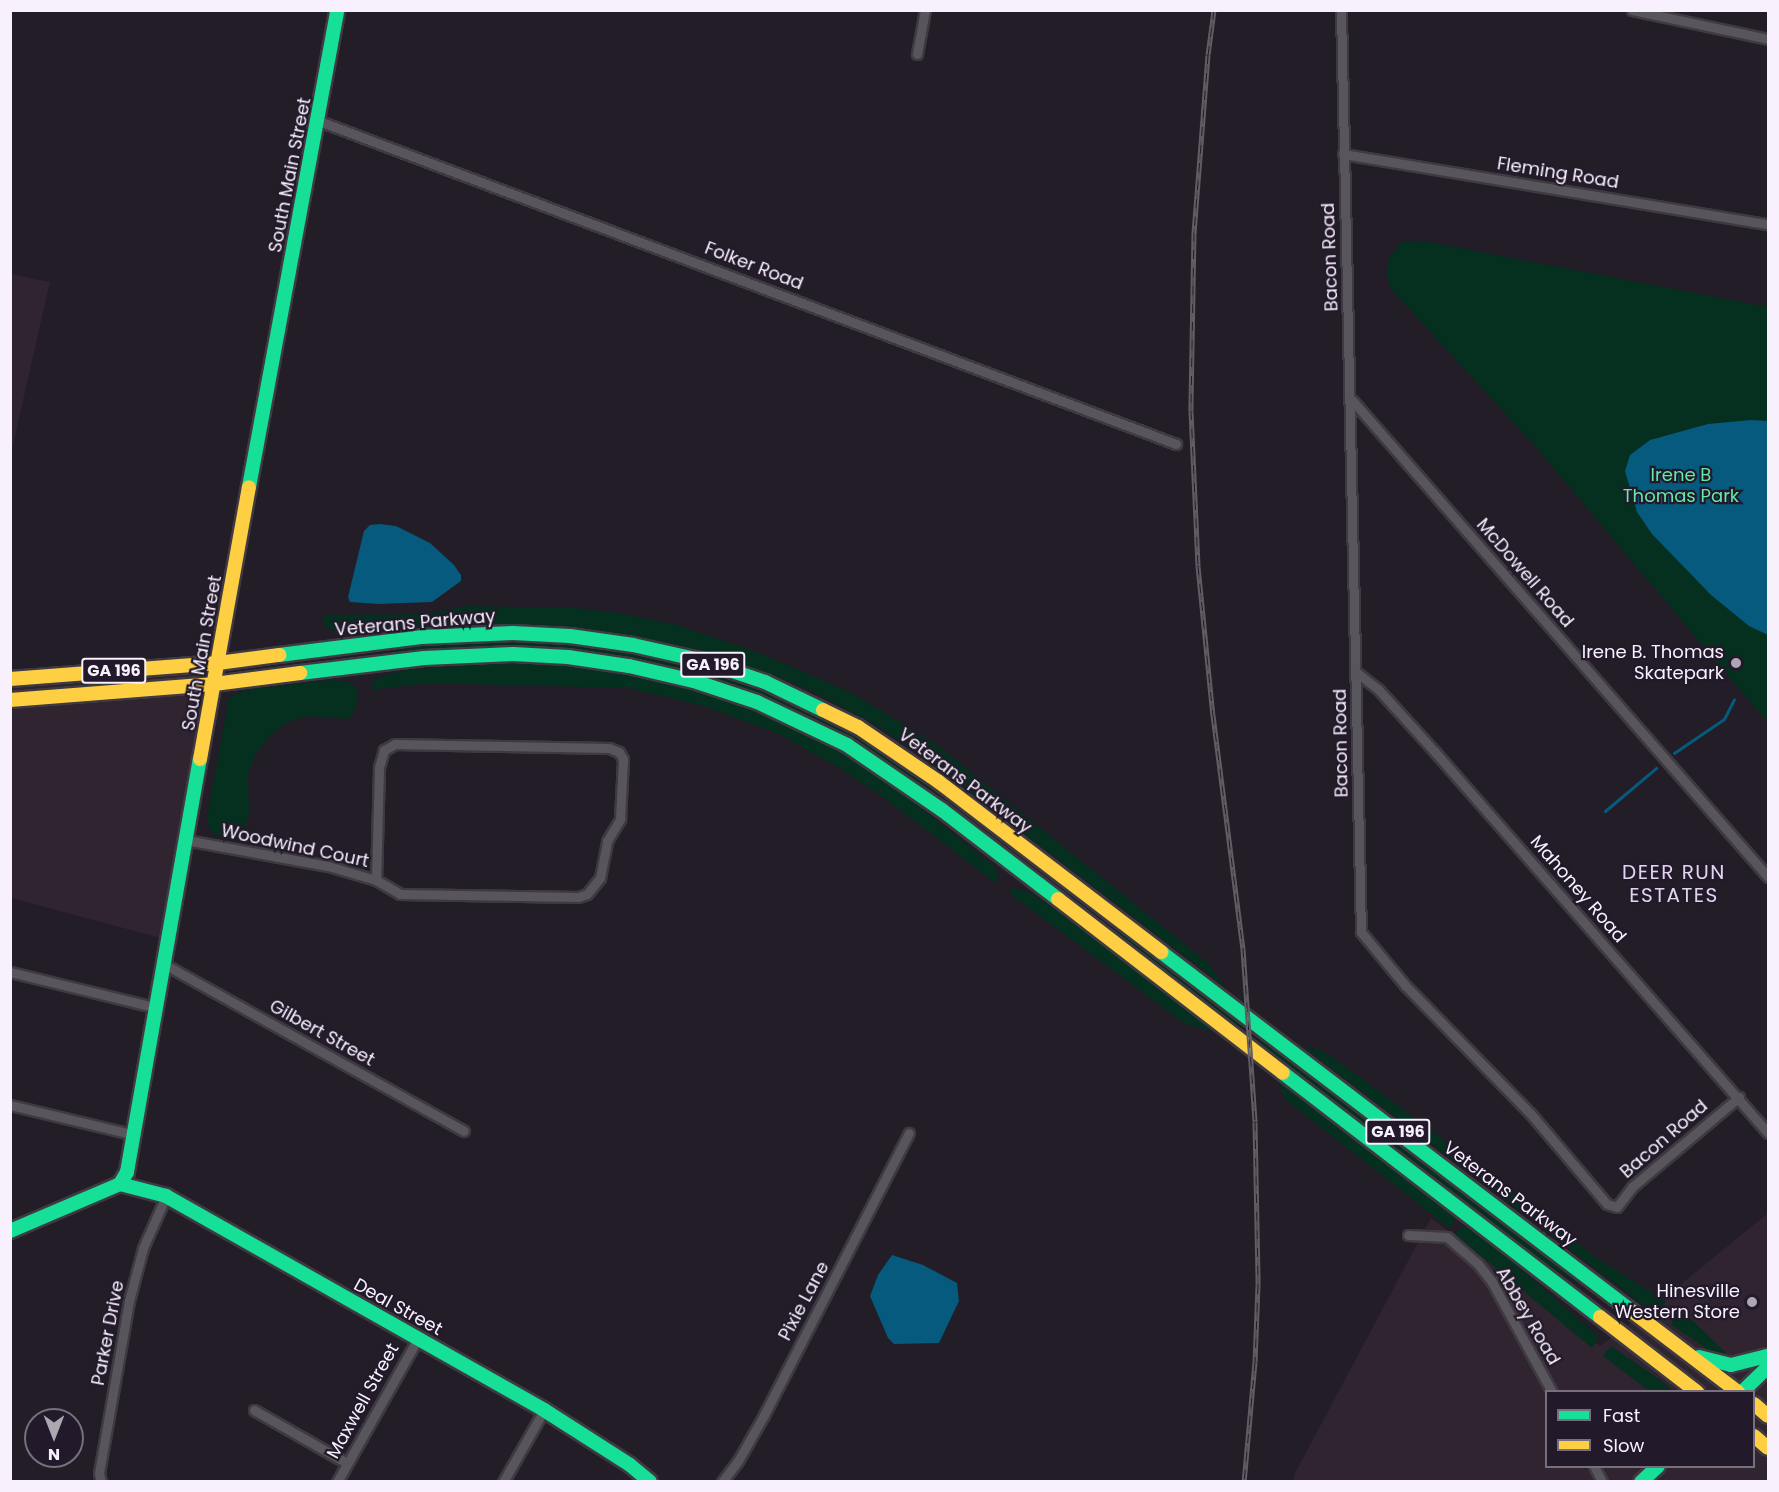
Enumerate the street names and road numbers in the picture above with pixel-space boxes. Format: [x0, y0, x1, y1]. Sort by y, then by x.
street label: South Main Street [264, 96, 316, 254]
street label: Fleming Road [1496, 153, 1620, 193]
street label: Bacon Road [1317, 202, 1343, 312]
street label: Folker Road [702, 237, 806, 295]
street label: McDowell Road [1472, 514, 1578, 632]
street label: South Main Street [178, 574, 226, 732]
street label: Veterans Parkway [334, 605, 496, 641]
road number: GA 196 [680, 652, 746, 678]
road number: GA 196 [81, 658, 147, 684]
street label: Bacon Road [1329, 688, 1353, 798]
street label: Veterans Parkway [894, 724, 1036, 838]
street label: Woodwind Court [219, 820, 371, 872]
street label: Mahoney Road [1526, 831, 1630, 947]
street label: Gilbert Street [266, 995, 378, 1071]
street label: Bacon Road [1616, 1095, 1712, 1183]
road number: GA 196 [1365, 1119, 1431, 1145]
street label: Veterans Parkway [1439, 1137, 1581, 1251]
street label: Pixie Lane [774, 1258, 834, 1344]
street label: Abbey Road [1491, 1263, 1565, 1369]
street label: Deal Street [350, 1274, 446, 1340]
street label: Parker Drive [87, 1279, 129, 1387]
street label: Maxwell Street [322, 1340, 404, 1462]

